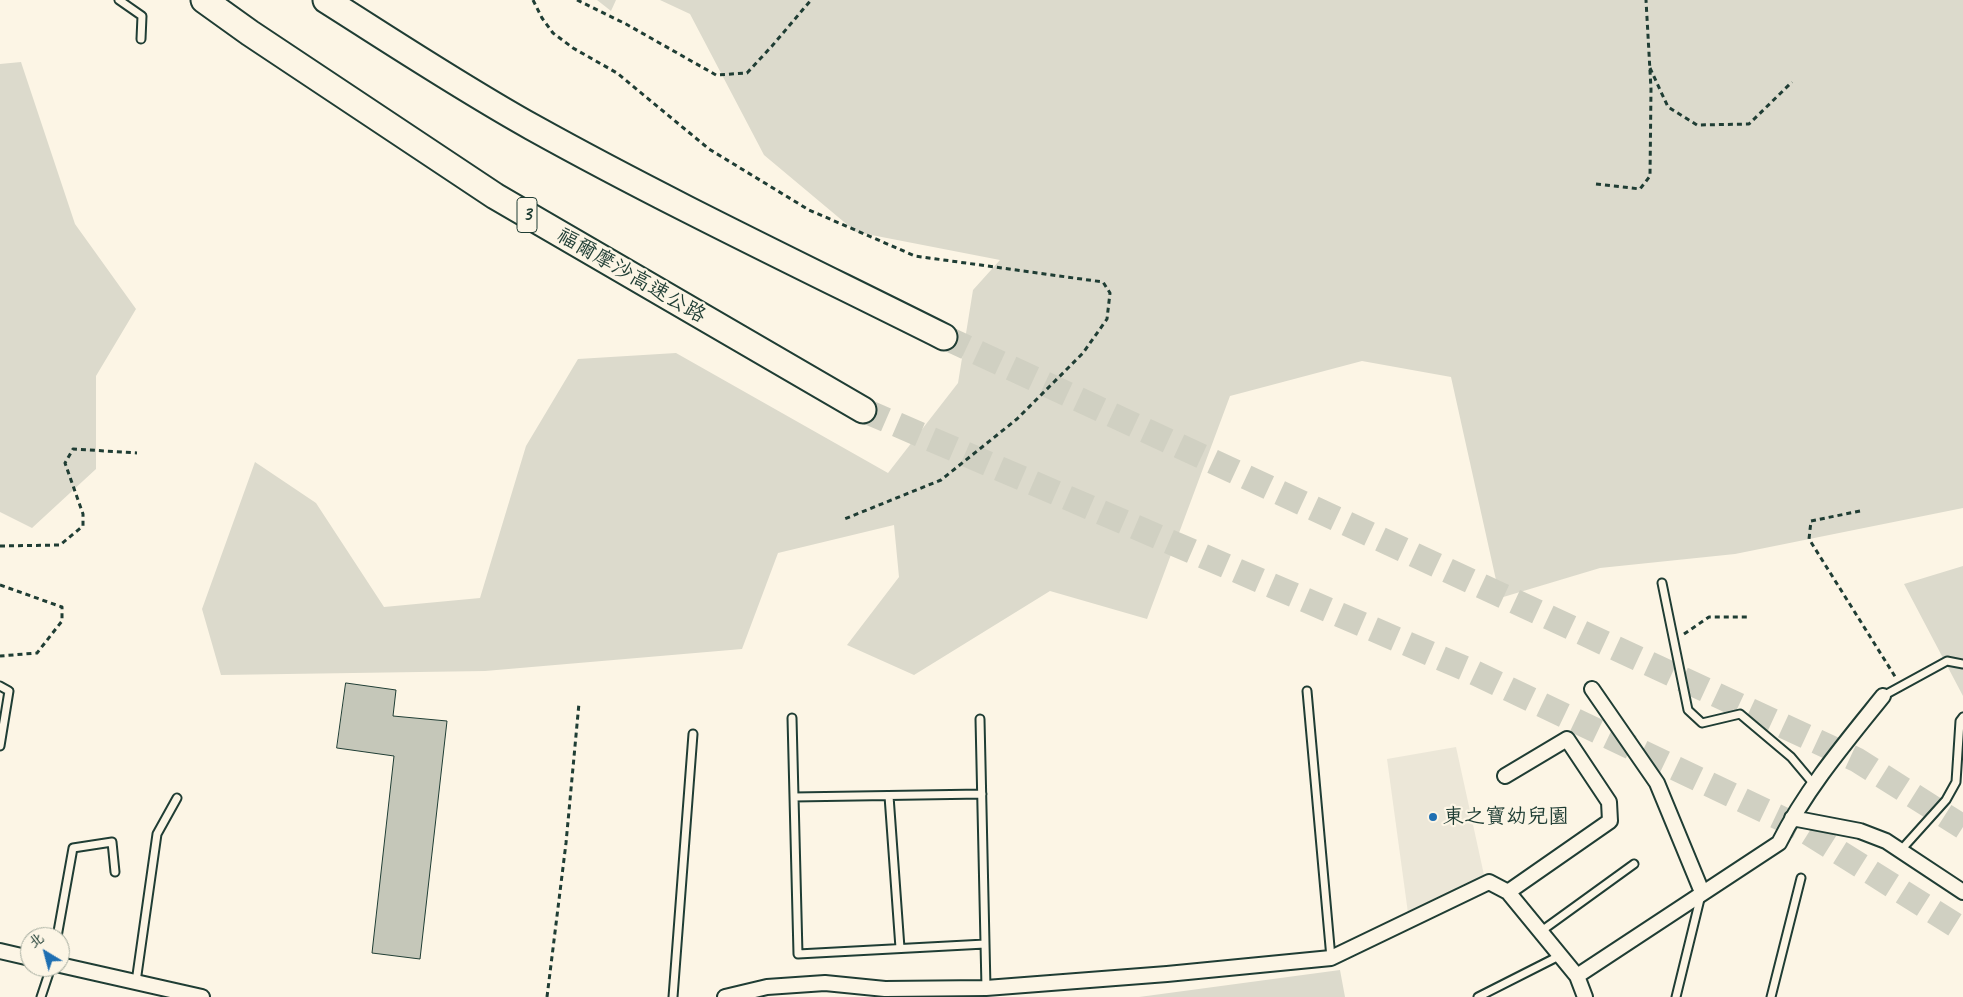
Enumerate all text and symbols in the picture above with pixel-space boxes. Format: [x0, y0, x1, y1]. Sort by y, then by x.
road number: 3 [517, 198, 537, 232]
street label: 福爾摩沙高速公路 [552, 223, 710, 329]
place label: 東之寶幼兒園 [1443, 804, 1569, 830]
marker: 東之寶幼兒園 [1427, 811, 1439, 823]
north arrow [20, 927, 70, 977]
text: 北 [26, 929, 47, 951]

